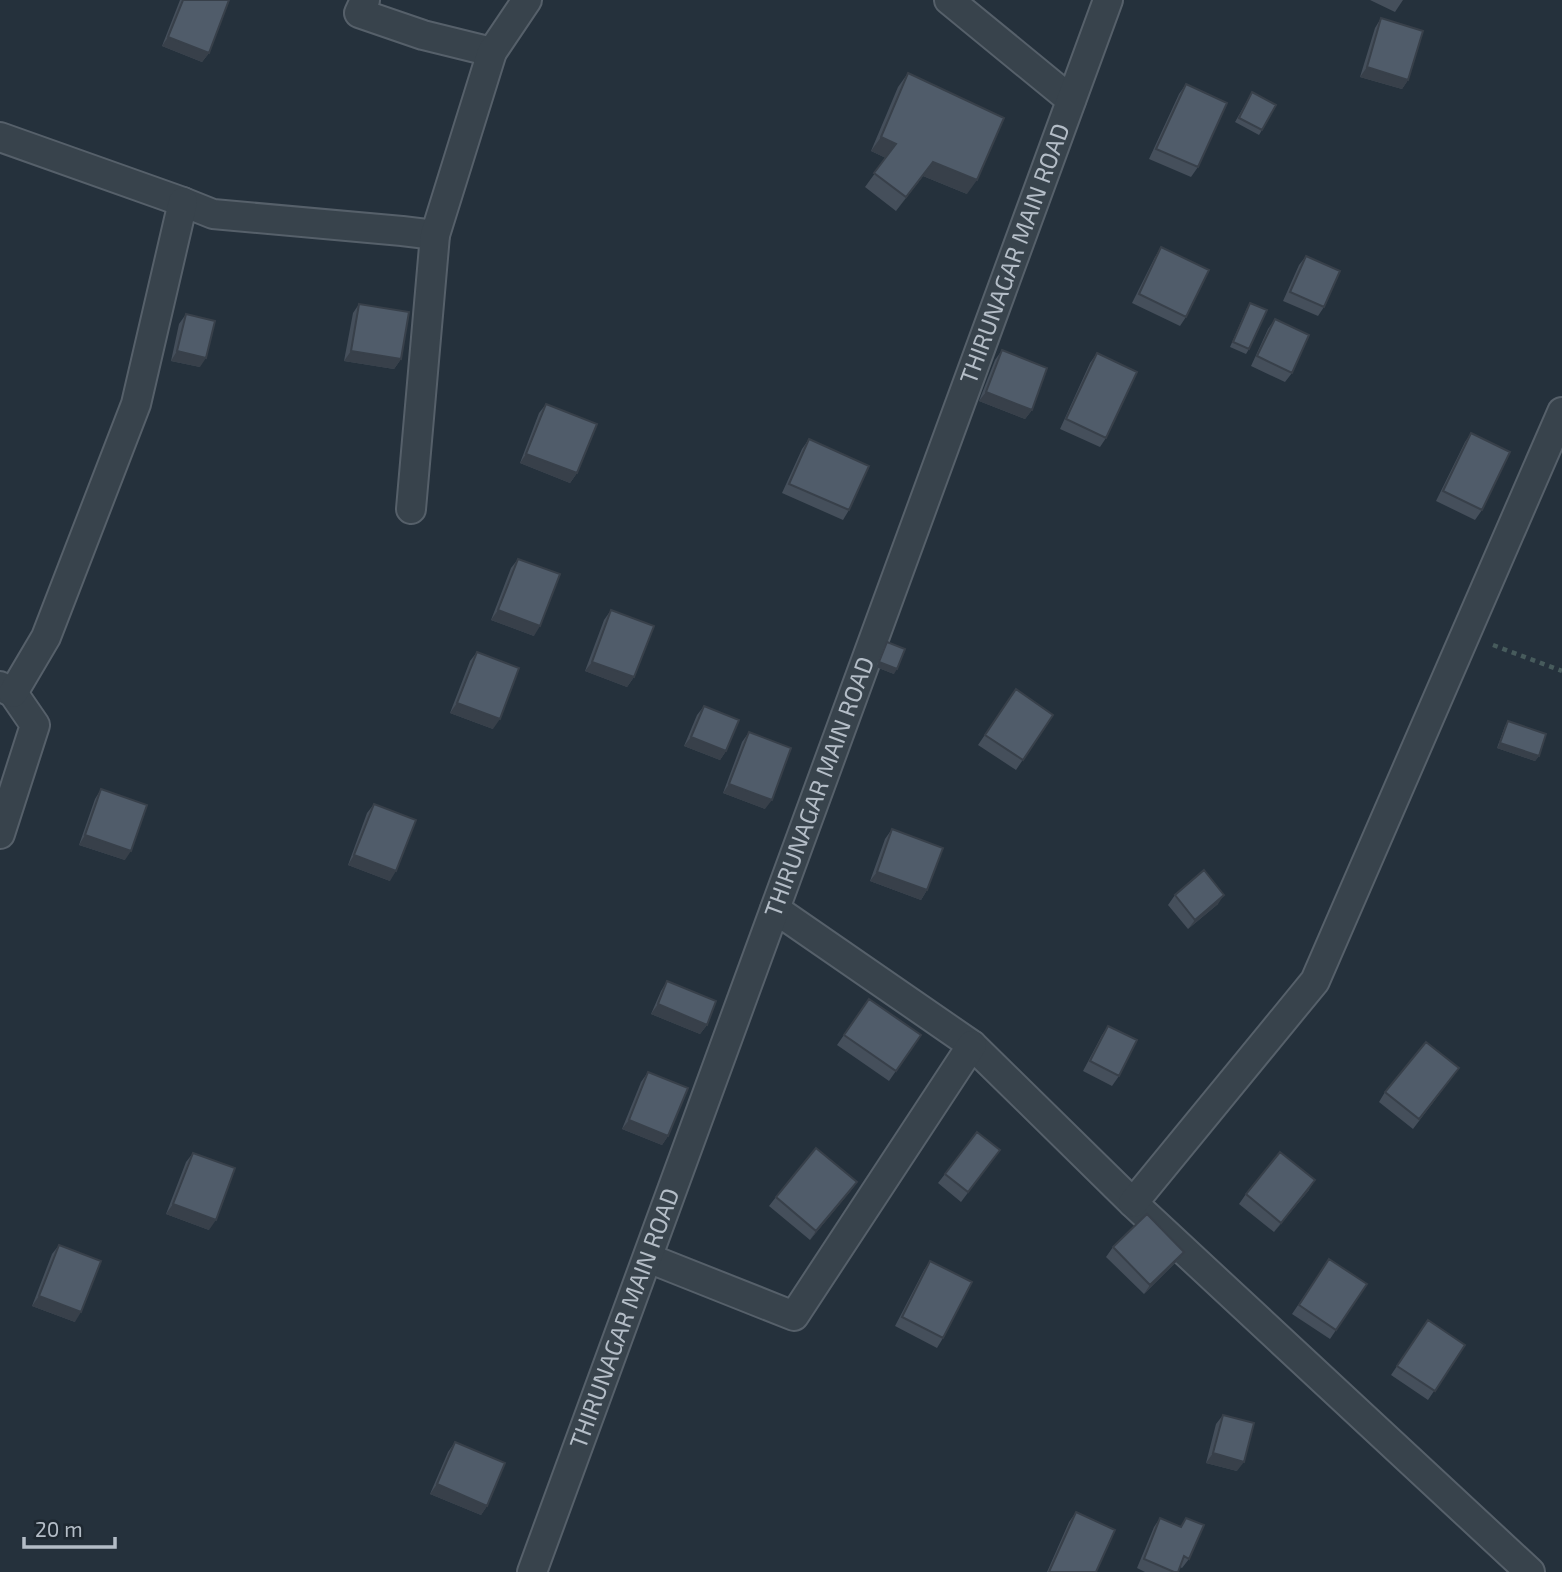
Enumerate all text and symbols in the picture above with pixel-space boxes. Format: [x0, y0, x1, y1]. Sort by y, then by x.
street label: THIRUNAGAR MAIN ROAD [953, 119, 1075, 387]
street label: THIRUNAGAR MAIN ROAD [757, 652, 879, 921]
street label: THIRUNAGAR MAIN ROAD [563, 1184, 684, 1452]
scale bar [24, 1506, 116, 1550]
text: 20 m [35, 1516, 83, 1541]

